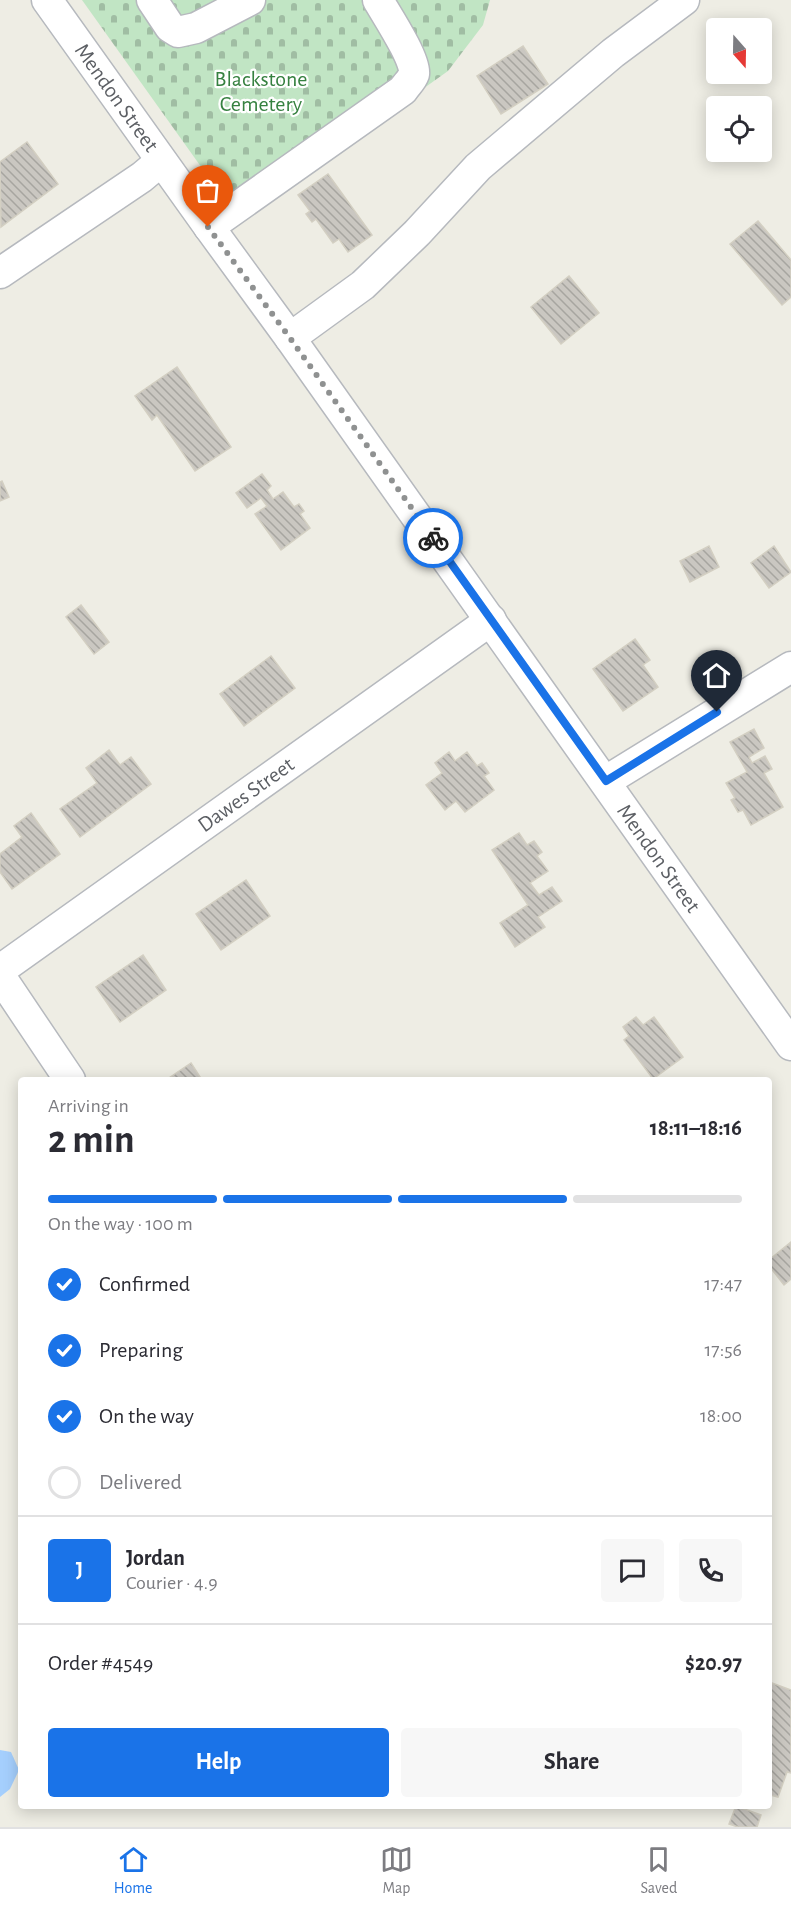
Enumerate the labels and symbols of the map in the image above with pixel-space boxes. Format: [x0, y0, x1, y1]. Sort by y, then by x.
north arrow [706, 18, 772, 84]
street label: Mendon Street [71, 39, 163, 156]
park label: Blackstone Cemetery [215, 68, 307, 115]
pin [182, 165, 233, 227]
courier [403, 508, 463, 568]
pin [691, 650, 742, 712]
street label: Dawes Street [194, 753, 298, 836]
street label: Mendon Street [613, 800, 704, 917]

